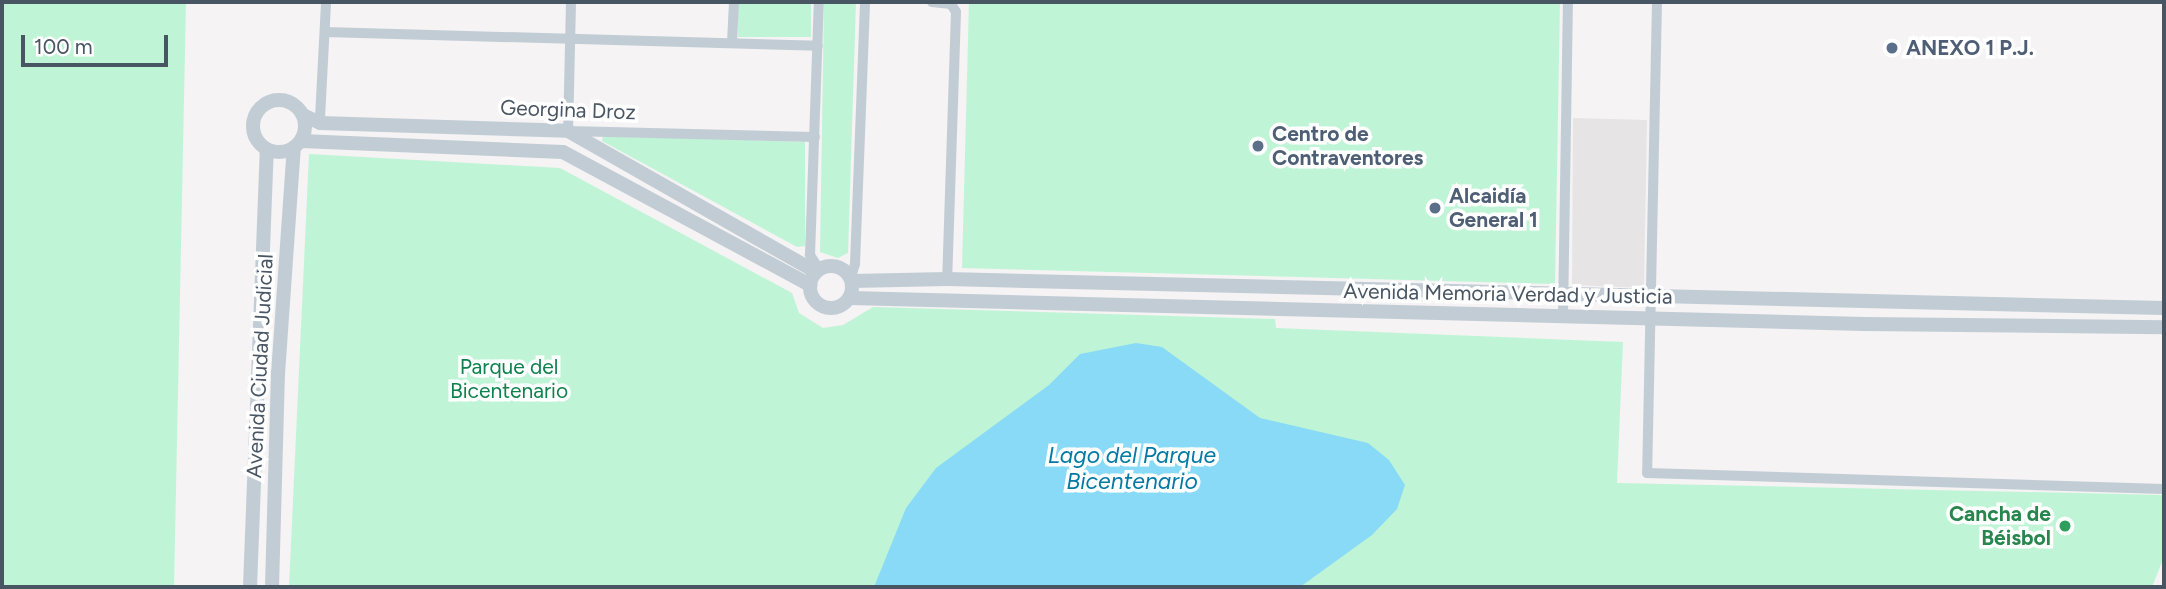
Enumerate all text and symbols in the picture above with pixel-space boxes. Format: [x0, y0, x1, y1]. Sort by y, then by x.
scale bar [24, 21, 172, 65]
text: 100 m [34, 34, 93, 59]
place label: ANEXO 1 P.J. [1906, 35, 2034, 61]
marker: ANEXO 1 P.J. [1884, 40, 1900, 56]
street label: Georgina Droz [500, 95, 636, 125]
place label: Centro de Contraventores [1272, 121, 1423, 171]
marker: Centro de Contraventores [1250, 138, 1266, 154]
place label: Alcaidía General 1 [1449, 183, 1538, 233]
marker: Alcaidía General 1 [1427, 200, 1443, 216]
street label: Avenida Ciudad Judicial [242, 253, 278, 479]
street label: Avenida Memoria Verdad y Justicia [1343, 279, 1673, 309]
park label: Parque del Bicentenario [450, 354, 568, 404]
water label: Lago del Parque Bicentenario [1048, 441, 1216, 495]
place label: Cancha de Béisbol [1949, 501, 2051, 551]
marker: Cancha de Béisbol [2057, 518, 2073, 534]

